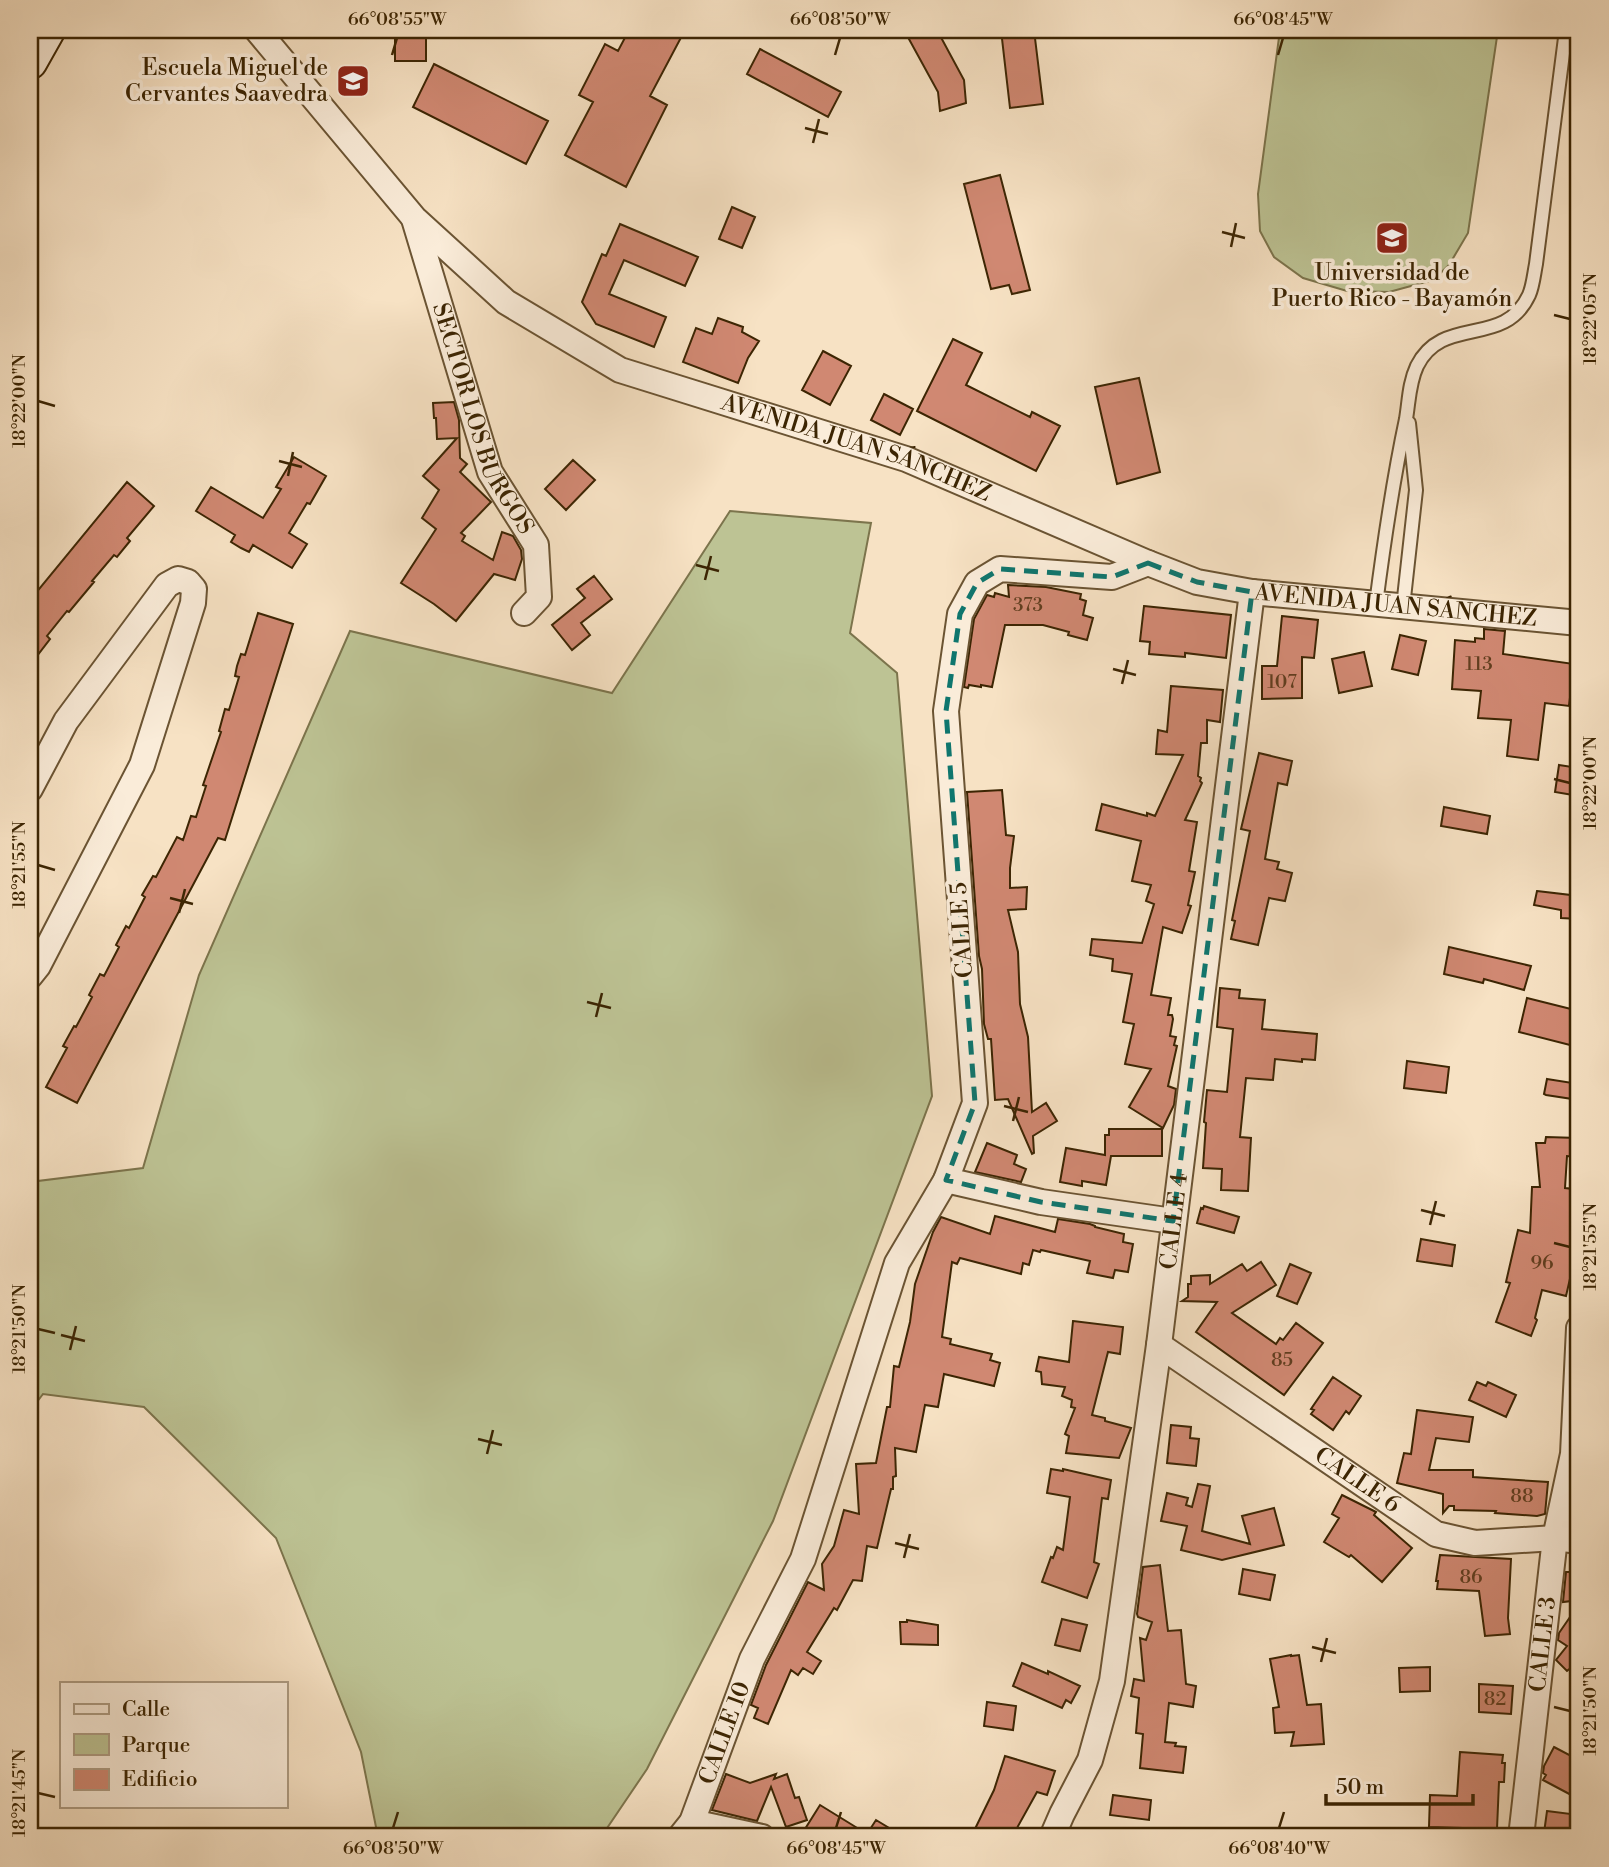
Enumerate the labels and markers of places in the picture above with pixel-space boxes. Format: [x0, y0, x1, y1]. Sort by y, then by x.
place label: Escuela Miguel de Cervantes Saavedra [125, 54, 328, 108]
school or university icon: Escuela Miguel de Cervantes Saavedra [334, 62, 372, 100]
school or university icon: Universidad de Puerto Rico - Bayamón [1373, 219, 1411, 257]
place label: Universidad de Puerto Rico - Bayamón [1272, 259, 1513, 313]

